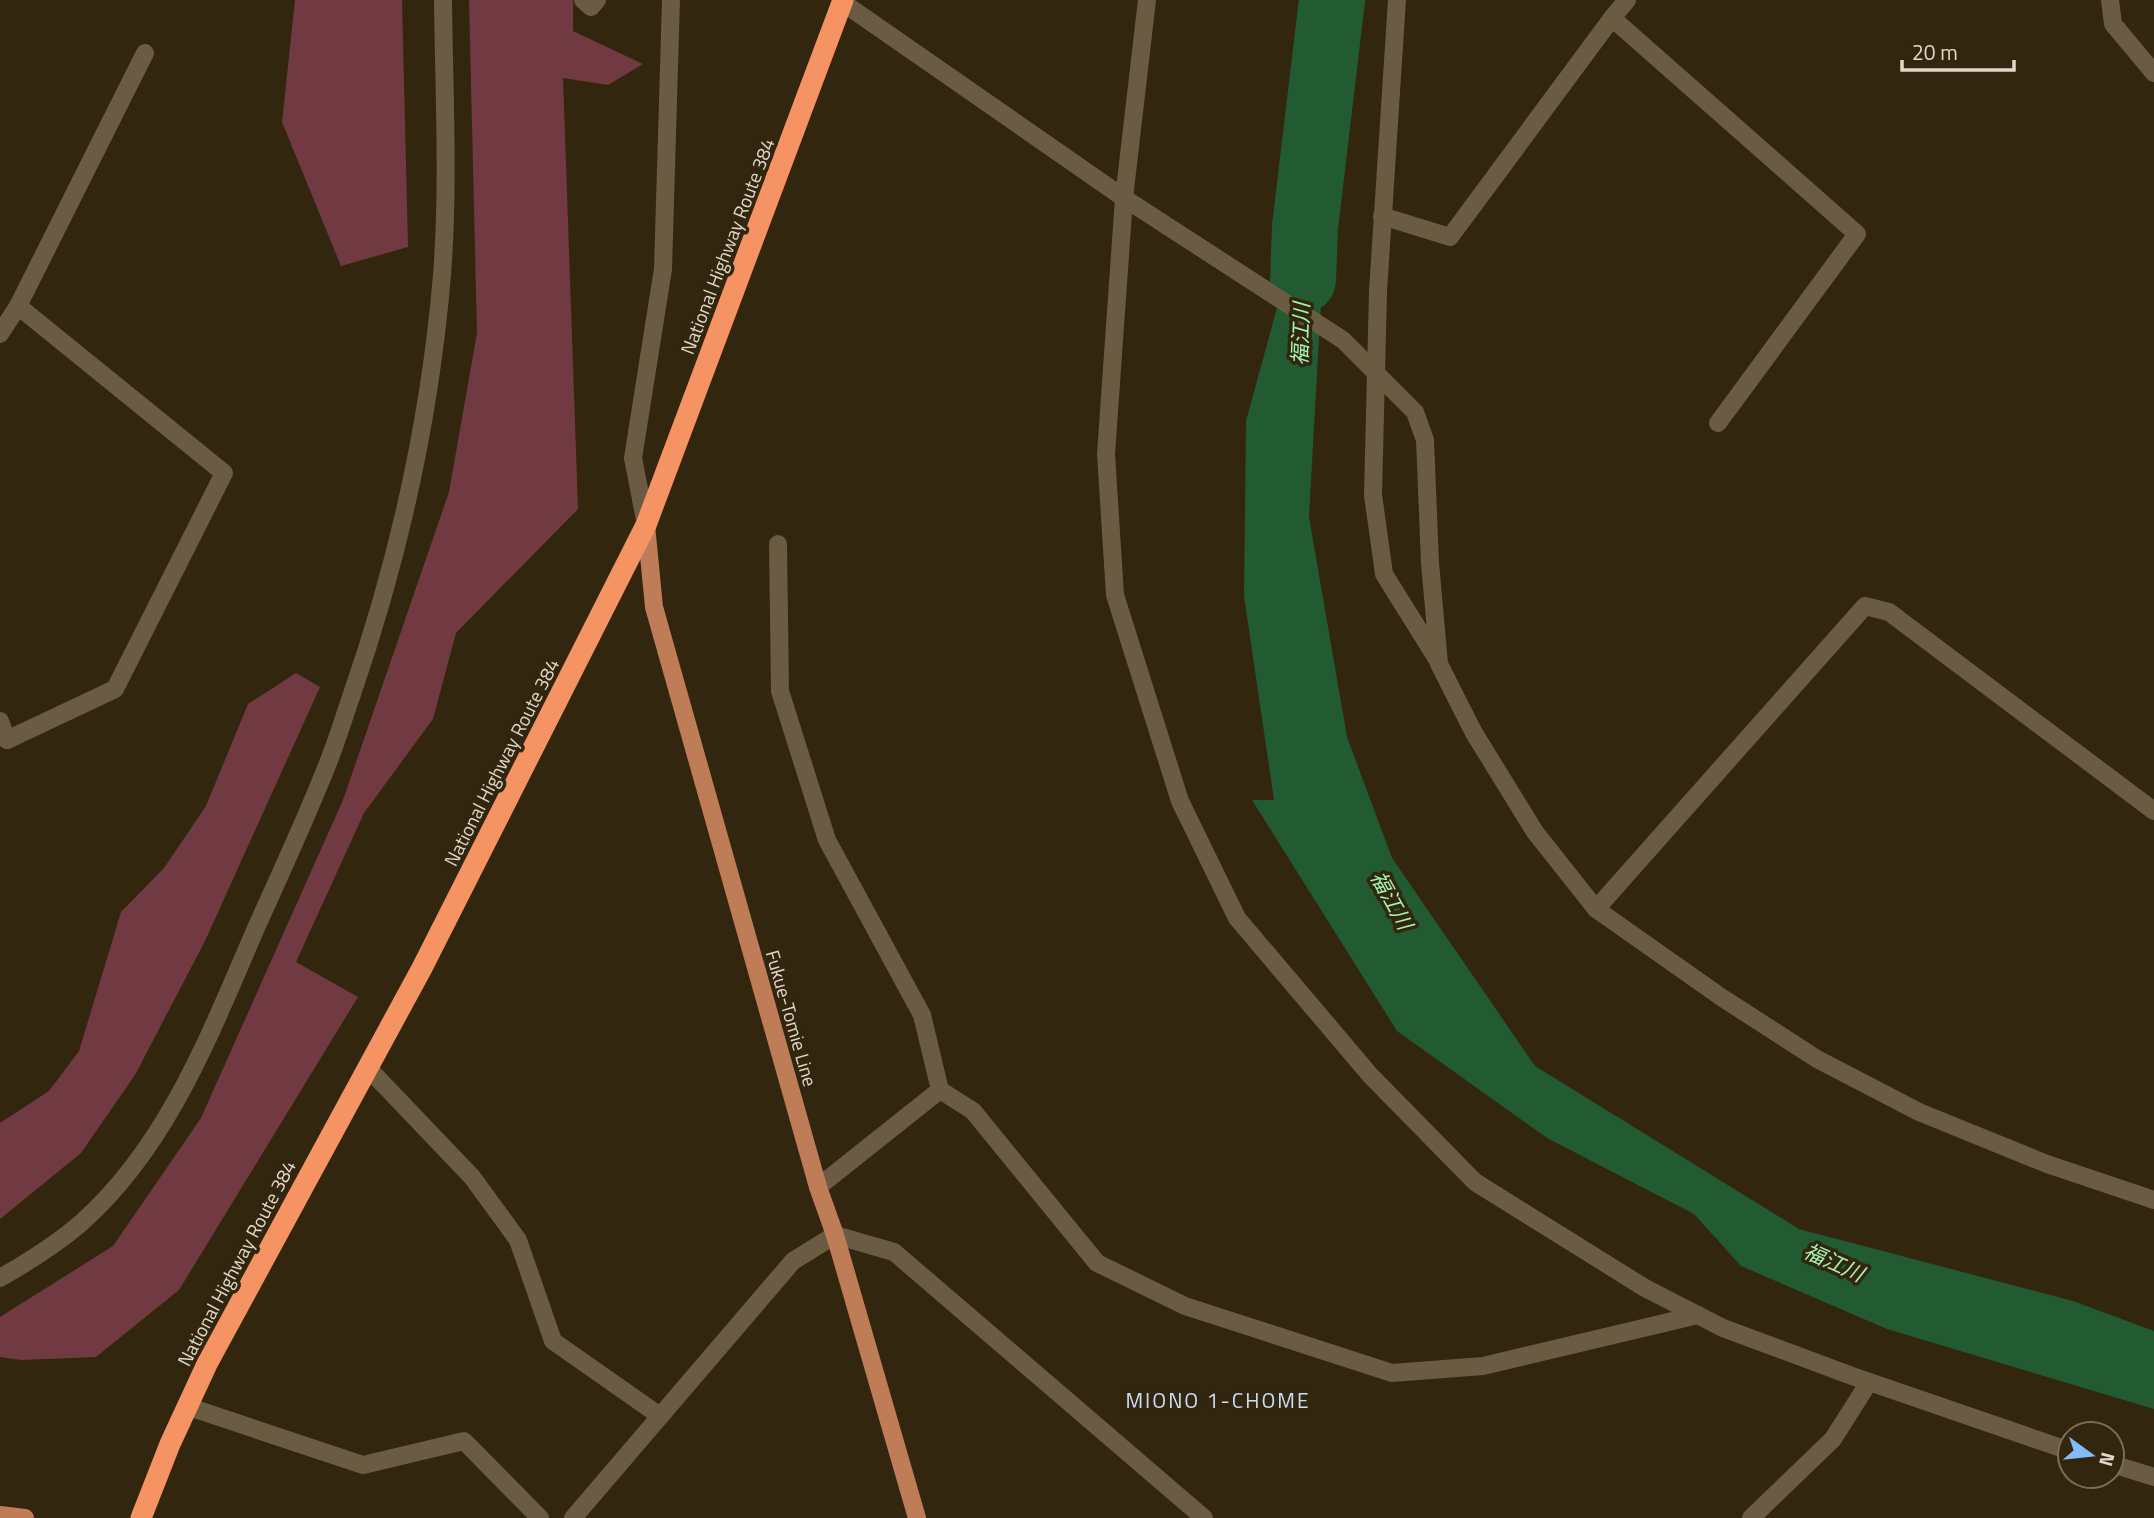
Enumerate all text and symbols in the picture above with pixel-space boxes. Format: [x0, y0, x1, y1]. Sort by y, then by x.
scale bar [1902, 28, 2014, 72]
text: 20 m [1912, 36, 1958, 68]
street label: National Highway Route 384 [672, 134, 782, 358]
water label: 福江川 [1283, 300, 1317, 366]
street label: National Highway Route 384 [436, 653, 566, 871]
water label: 福江川 [1363, 865, 1422, 937]
street label: Fukue-Tomie Line [759, 946, 825, 1090]
street label: National Highway Route 384 [169, 1155, 303, 1371]
water label: 福江川 [1799, 1235, 1871, 1290]
district label: MIONO 1-CHOME [1125, 1384, 1311, 1416]
north arrow [2056, 1420, 2126, 1490]
text: N [2092, 1449, 2124, 1470]

